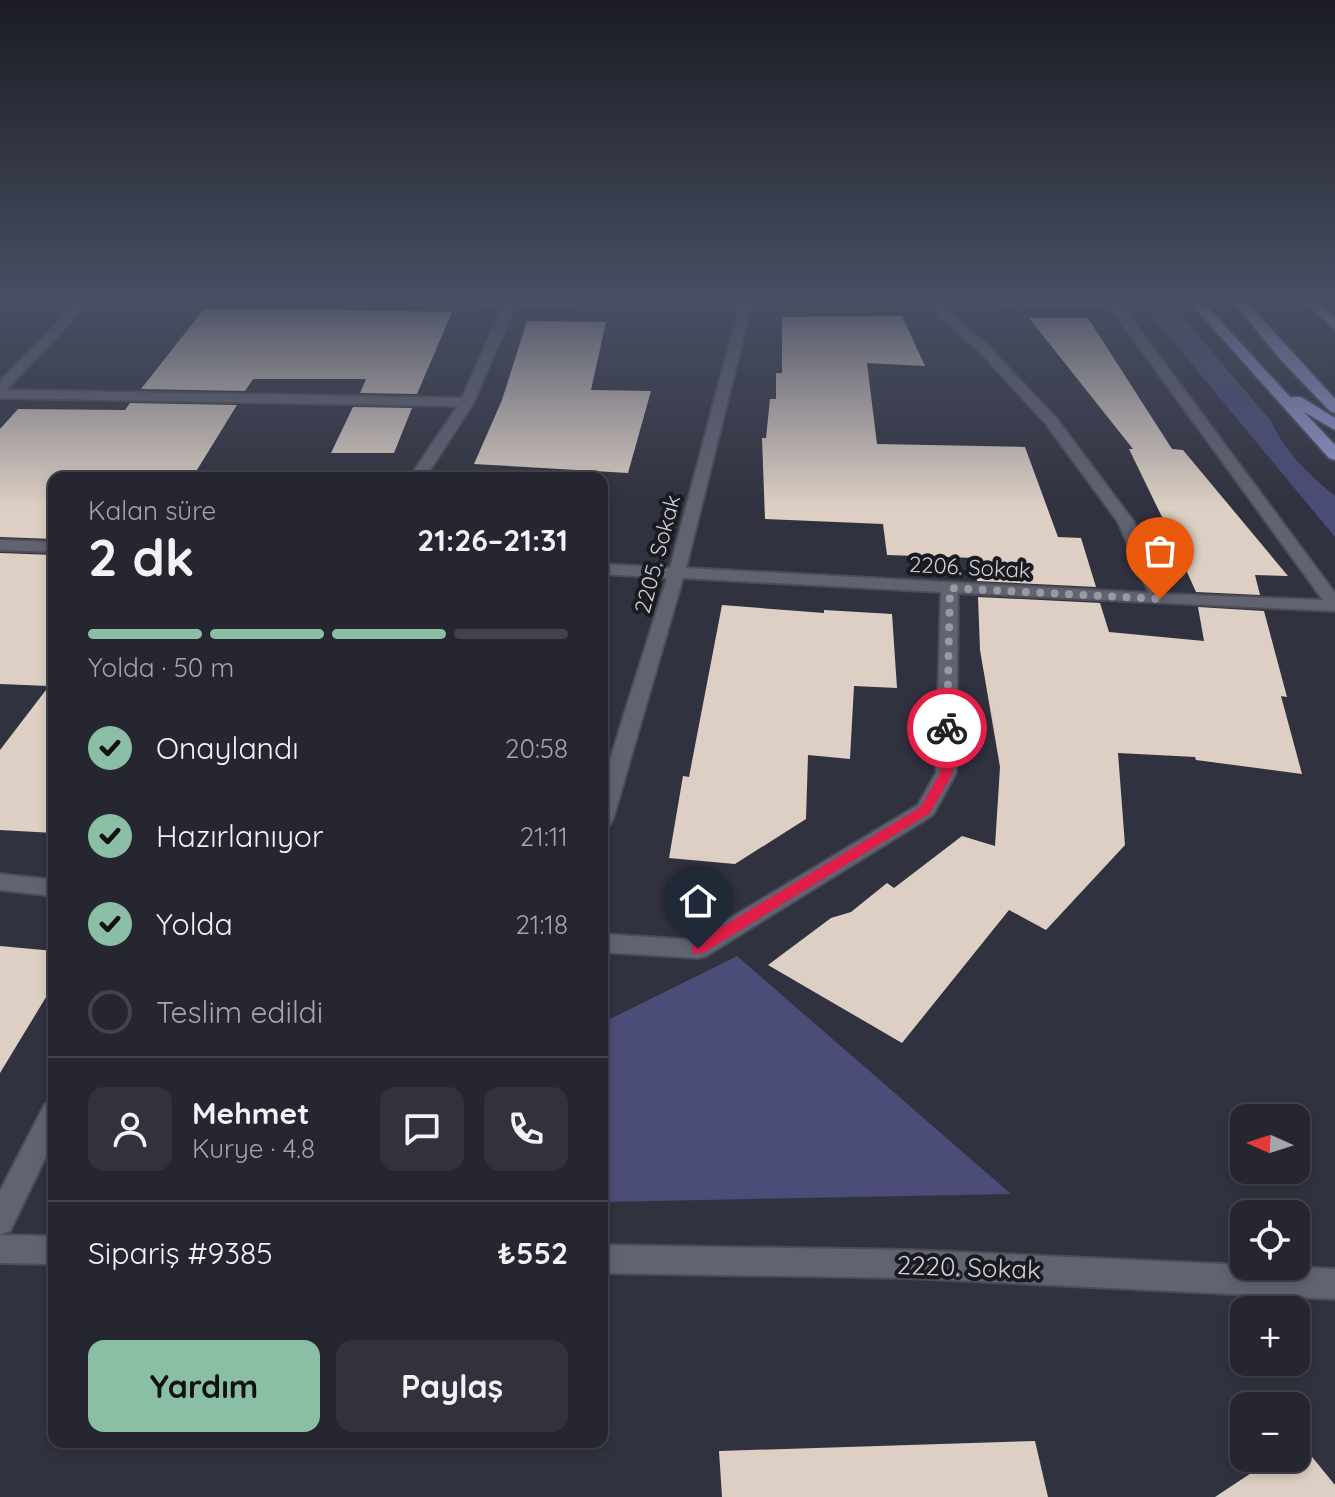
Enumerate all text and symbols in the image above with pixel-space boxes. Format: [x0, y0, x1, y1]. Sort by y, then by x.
street label: 2205. Sokak [628, 492, 686, 616]
text: Kalan süre [88, 494, 216, 527]
pin [1126, 517, 1194, 599]
text: 21:26–21:31 [417, 521, 568, 559]
text: 2 dk [88, 524, 194, 589]
icon: bag [1138, 529, 1182, 573]
street label: 2206. Sokak [908, 550, 1032, 584]
text: Yolda · 50 m [88, 651, 234, 684]
courier [907, 688, 987, 768]
icon: bike [925, 706, 969, 750]
icon: check [88, 726, 132, 770]
text: Onaylandı [156, 729, 299, 767]
text: 20:58 [505, 732, 568, 765]
icon: check [88, 814, 132, 858]
text: Hazırlanıyor [156, 817, 324, 855]
text: 21:11 [520, 820, 568, 853]
pin [664, 867, 732, 949]
icon: home [676, 879, 720, 923]
icon: check [88, 902, 132, 946]
text: Yolda [156, 905, 233, 943]
text: 21:18 [515, 908, 568, 941]
text: Teslim edildi [156, 993, 323, 1031]
button: person [88, 1087, 172, 1171]
button: chat [380, 1087, 464, 1171]
button: phone [484, 1087, 568, 1171]
text: Mehmet [192, 1094, 309, 1132]
north arrow [1230, 1104, 1310, 1184]
map controls [1230, 1104, 1310, 1472]
text: Kurye · 4.8 [192, 1132, 315, 1165]
button: locate [1230, 1200, 1310, 1280]
text: Sipariş #9385 [88, 1234, 273, 1272]
text: ₺552 [497, 1234, 568, 1272]
street label: 2220. Sokak [896, 1248, 1042, 1286]
button: + [1230, 1296, 1310, 1376]
button: Yardım [88, 1340, 320, 1432]
button: Paylaş [336, 1340, 568, 1432]
button: − [1230, 1392, 1310, 1472]

